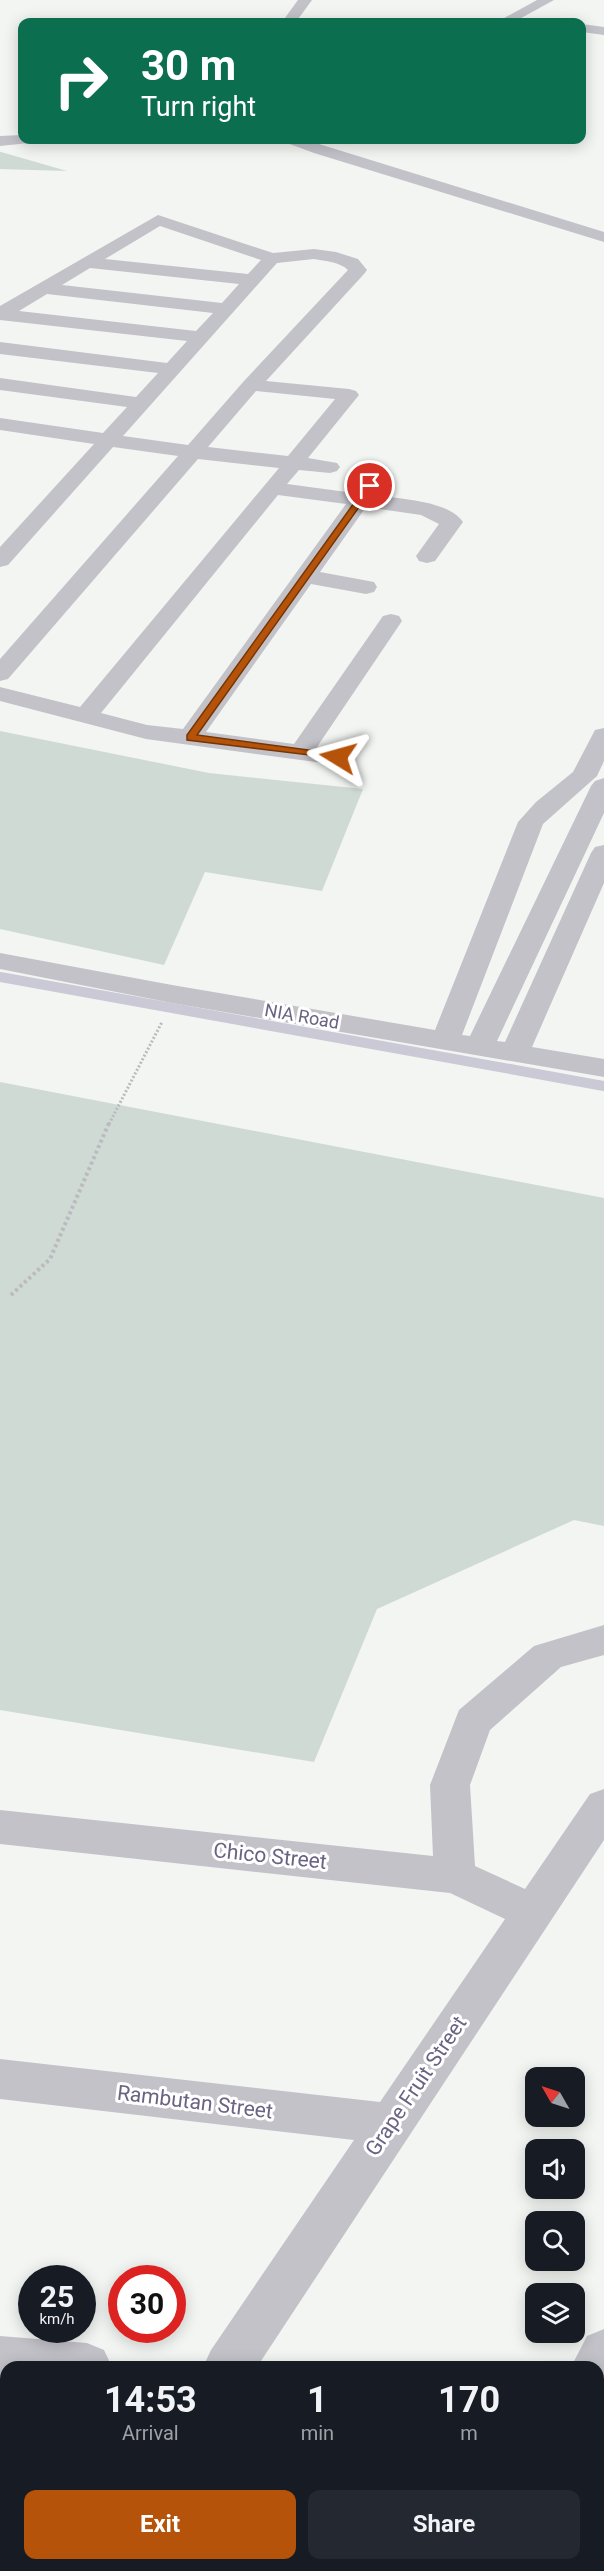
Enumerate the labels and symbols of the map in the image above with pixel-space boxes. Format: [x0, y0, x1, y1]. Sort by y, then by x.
pin [344, 460, 395, 511]
position arrow [306, 725, 370, 789]
street label: NIA Road [263, 999, 341, 1033]
street label: Chico Street [212, 1838, 328, 1874]
street label: Grape Fruit Street [360, 2012, 472, 2160]
north arrow [525, 2067, 585, 2127]
street label: Rambutan Street [116, 2081, 274, 2123]
speed limit sign: 30 [108, 2265, 186, 2343]

